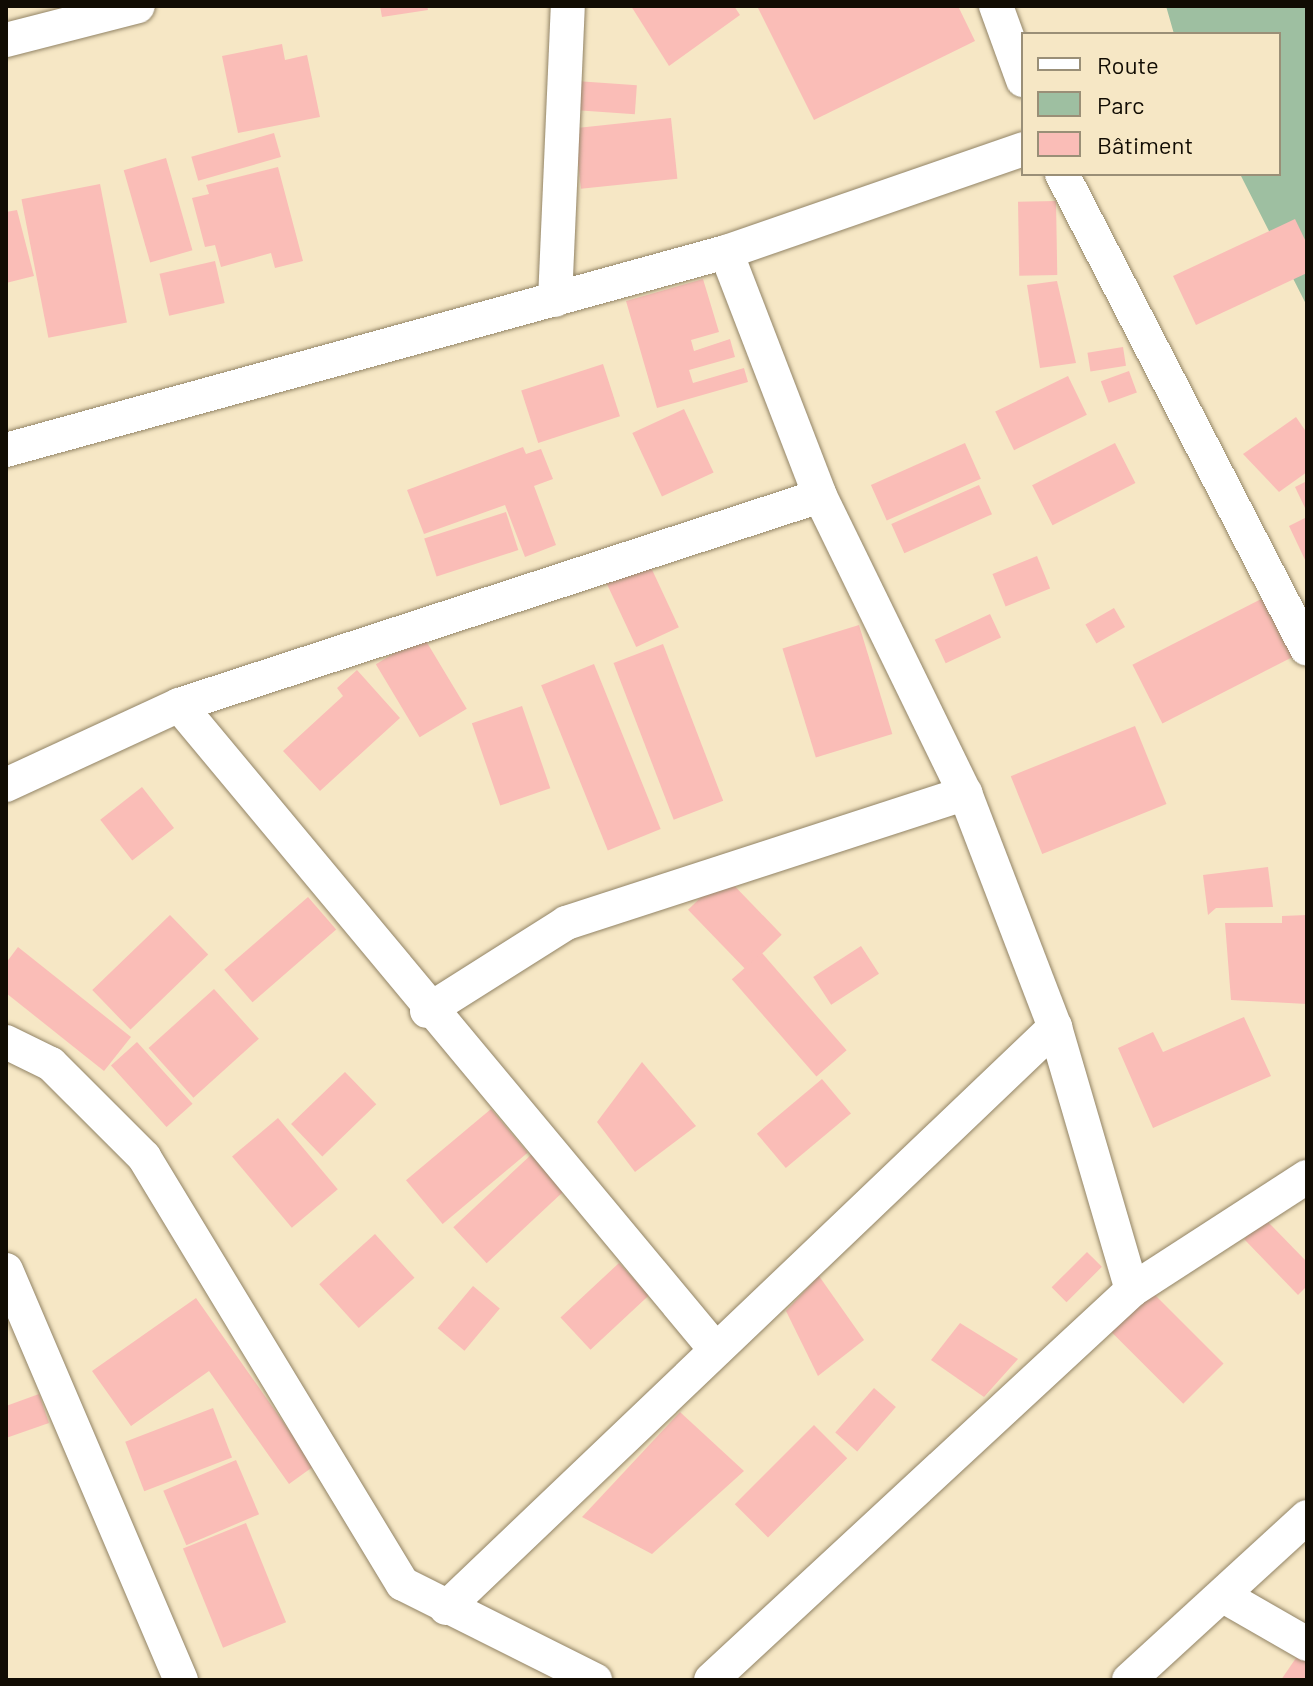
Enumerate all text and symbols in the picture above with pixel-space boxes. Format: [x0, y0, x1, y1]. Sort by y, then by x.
legend [1021, 32, 1281, 176]
text: Route [1097, 50, 1159, 79]
text: Parc [1097, 90, 1145, 119]
text: Bâtiment [1097, 130, 1193, 159]

